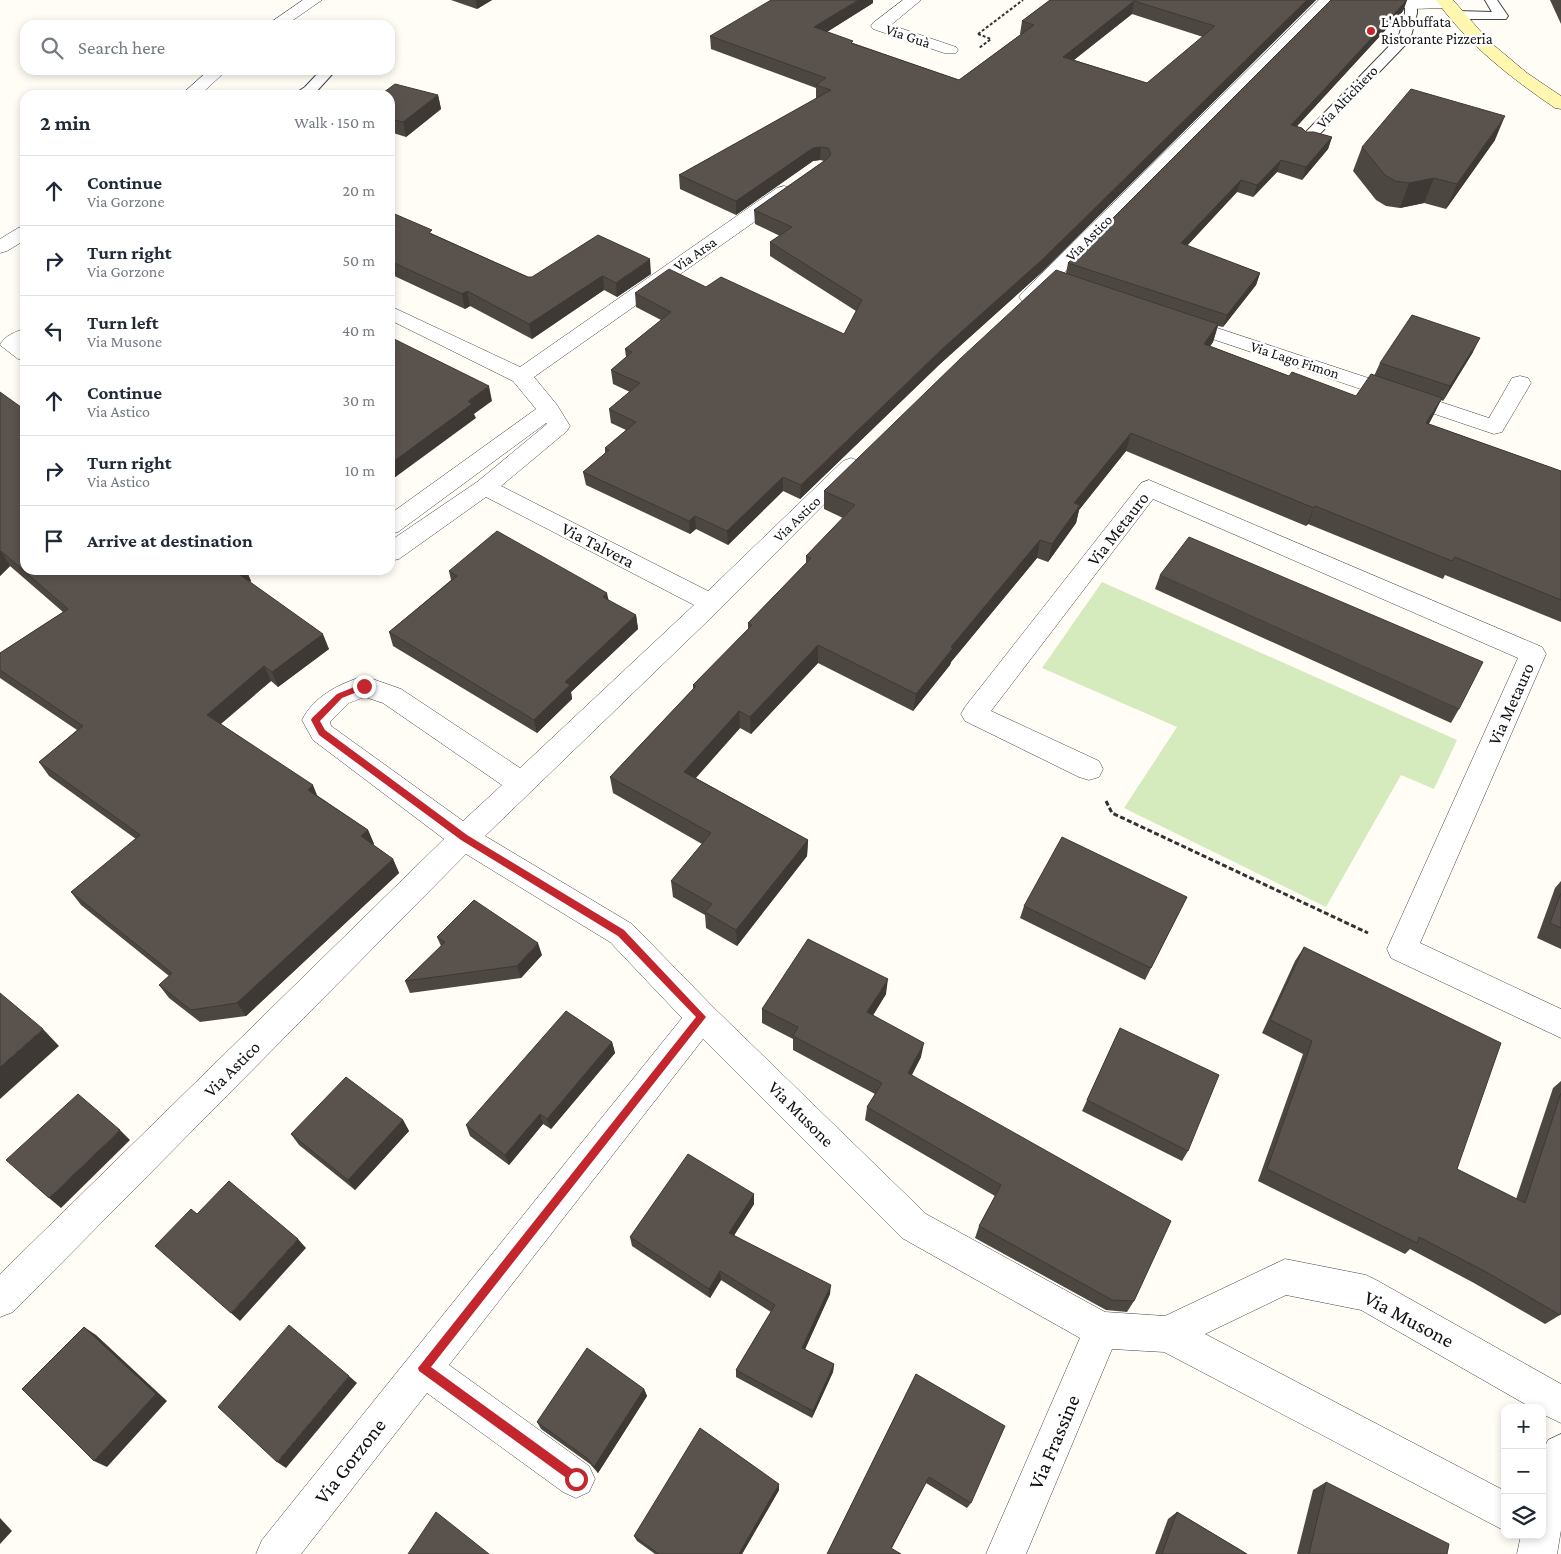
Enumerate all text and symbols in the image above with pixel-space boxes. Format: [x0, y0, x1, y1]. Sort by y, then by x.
place label: L'Abbuffata Ristorante Pizzeria [1381, 14, 1493, 47]
search box [20, 20, 395, 75]
street label: Via Guà [883, 21, 933, 51]
marker: L'Abbuffata Ristorante Pizzeria [1365, 25, 1377, 37]
icon: search [38, 34, 66, 62]
text: Search here [78, 37, 165, 58]
street label: Via Altichiero [1313, 62, 1381, 132]
text: 2 min [40, 111, 91, 135]
text: Walk · 150 m [294, 114, 375, 131]
text: Continue [87, 172, 162, 193]
icon: ahead [40, 177, 68, 205]
text: 20 m [342, 182, 375, 199]
text: Via Gorzone [87, 193, 164, 210]
street label: Via Astico [1063, 212, 1115, 264]
street label: Via Arsa [671, 233, 720, 274]
text: Turn right [87, 242, 172, 263]
icon: right [40, 247, 68, 275]
text: 50 m [343, 252, 375, 269]
text: Via Gorzone [87, 263, 164, 280]
text: Turn left [87, 312, 159, 333]
icon: left [40, 317, 68, 345]
text: 40 m [342, 322, 375, 339]
text: Via Musone [87, 333, 162, 350]
street label: Via Lago Fimon [1248, 338, 1342, 383]
text: Continue [87, 382, 162, 403]
icon: ahead [40, 387, 68, 415]
text: 30 m [343, 392, 375, 409]
text: Via Astico [87, 403, 150, 420]
text: Turn right [87, 452, 172, 473]
icon: right [40, 457, 68, 485]
text: 10 m [345, 462, 375, 479]
text: Via Astico [87, 473, 150, 490]
street label: Via Metauro [1083, 488, 1153, 570]
street label: Via Astico [770, 493, 824, 545]
street label: Via Talvera [558, 518, 638, 572]
icon: arrive [40, 527, 68, 555]
text: Arrive at destination [87, 530, 253, 551]
street label: Via Metauro [1484, 660, 1538, 748]
route end [353, 675, 376, 698]
street label: Via Astico [200, 1037, 264, 1101]
street label: Via Musone [764, 1077, 838, 1151]
street label: Via Musone [1360, 1285, 1458, 1353]
street label: Via Frassine [1023, 1391, 1085, 1493]
map controls [1501, 1404, 1546, 1539]
button: + [1501, 1404, 1546, 1449]
street label: Via Gorzone [309, 1414, 391, 1508]
button: − [1501, 1449, 1546, 1494]
route start [565, 1468, 588, 1491]
button: layers [1501, 1494, 1546, 1539]

